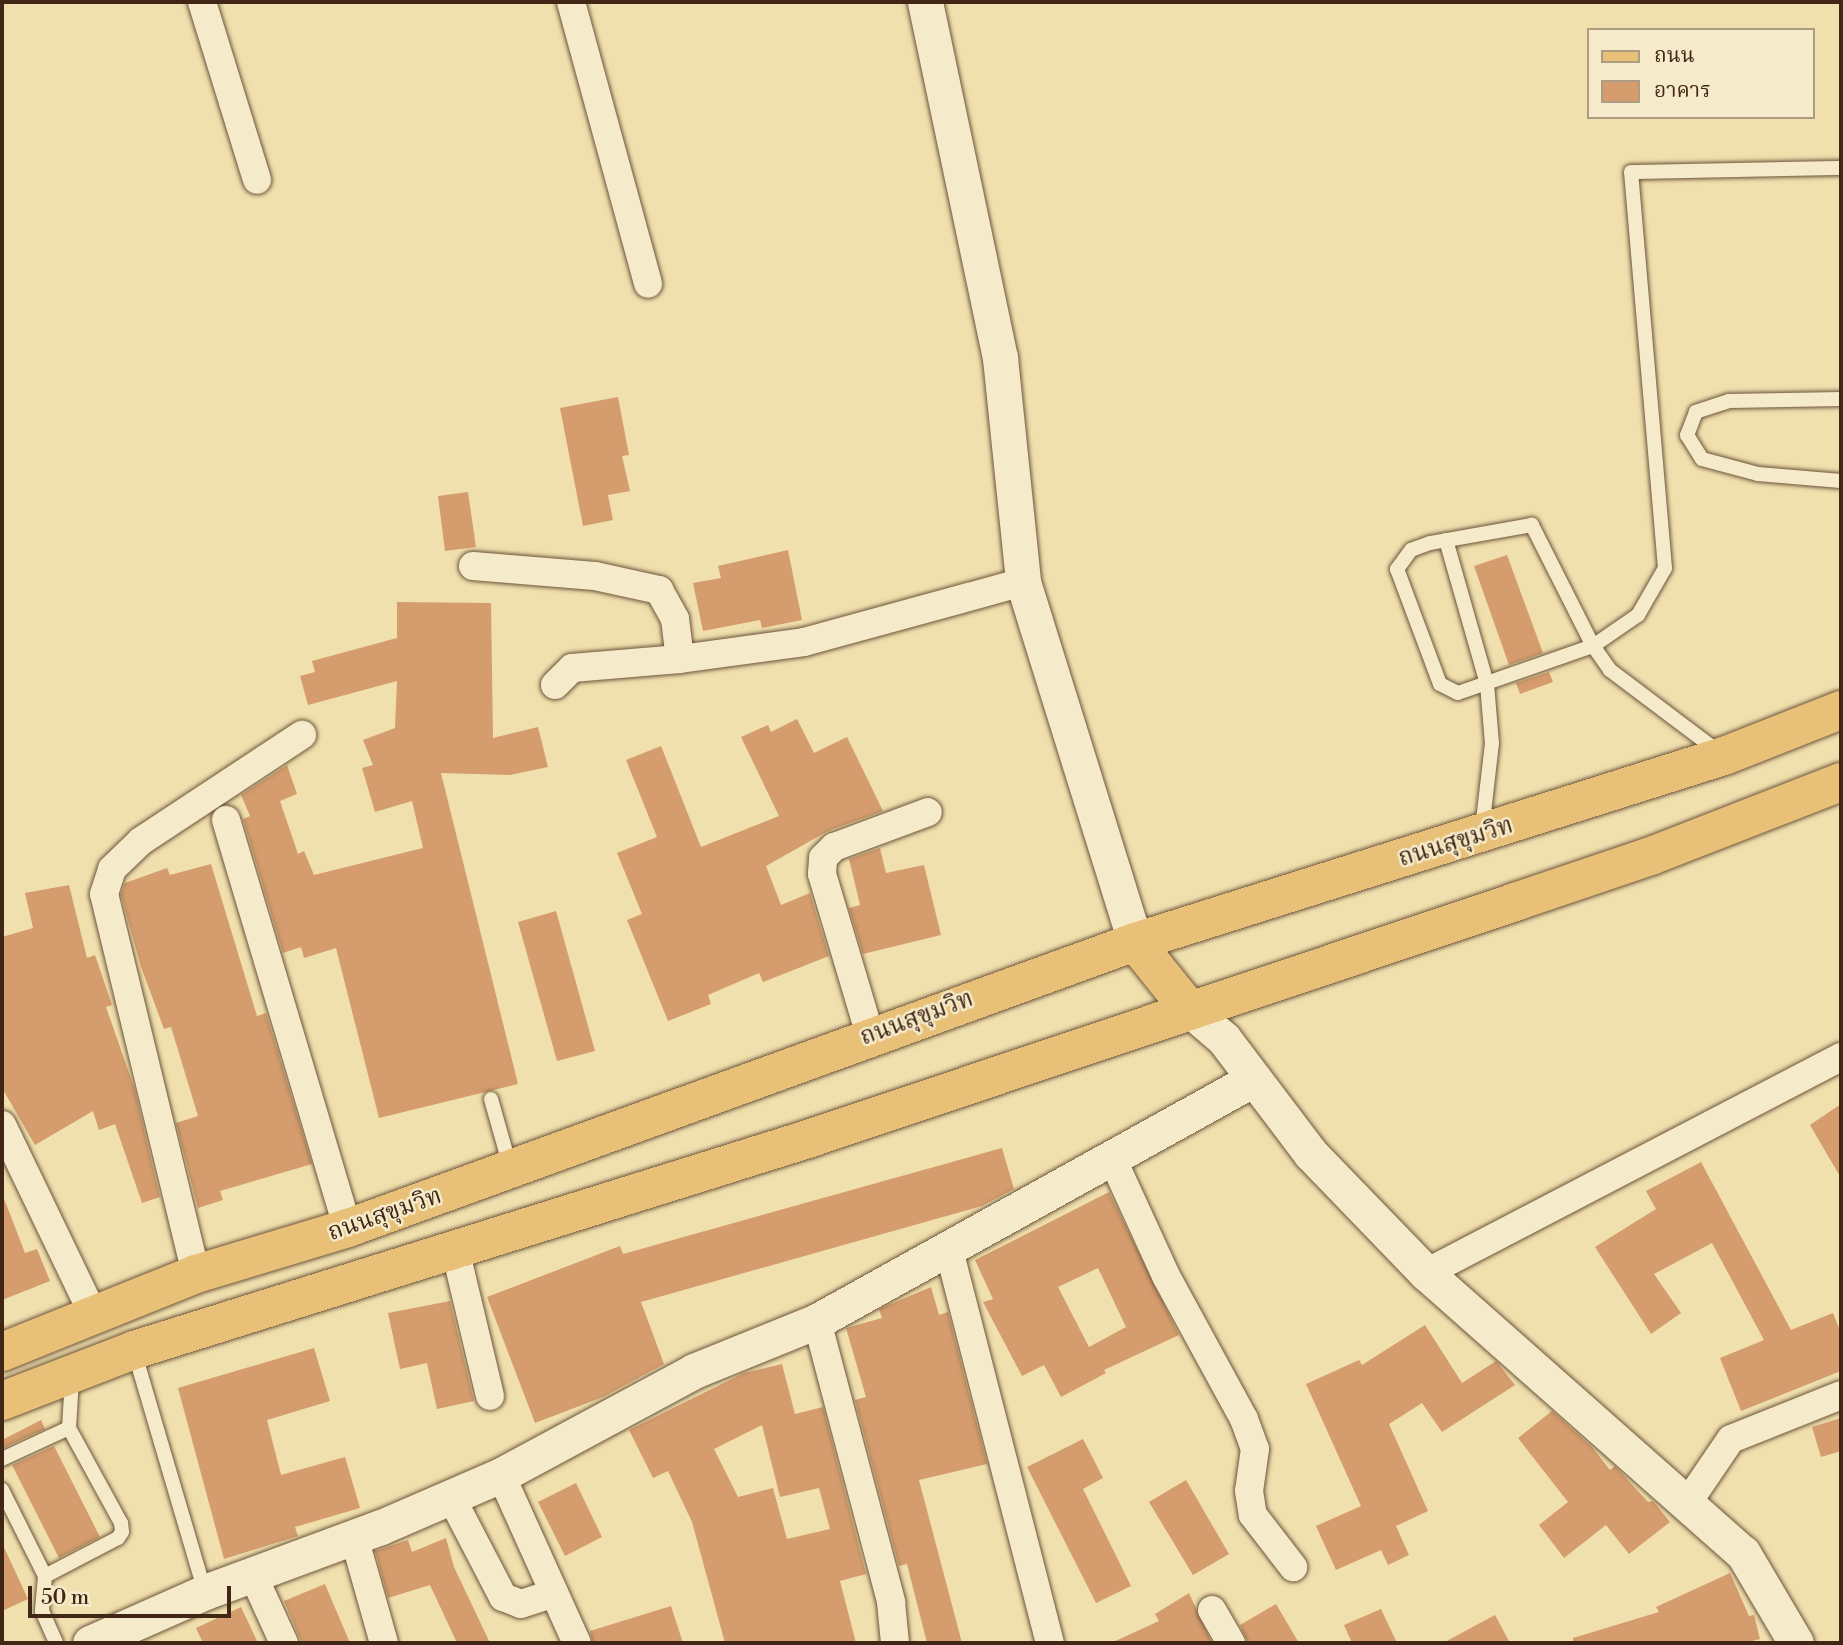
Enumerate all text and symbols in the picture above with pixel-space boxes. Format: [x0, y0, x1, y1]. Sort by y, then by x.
legend [1588, 28, 1815, 119]
text: ถนน [1654, 43, 1695, 69]
text: อาคาร [1654, 78, 1711, 104]
street label: ถนนสุขุมวิท [1395, 812, 1517, 874]
street label: ถนนสุขุมวิท [856, 985, 978, 1053]
street label: ถนนสุขุมวิท [324, 1182, 446, 1248]
scale bar [32, 1572, 234, 1616]
text: 50 m [41, 1585, 89, 1611]

